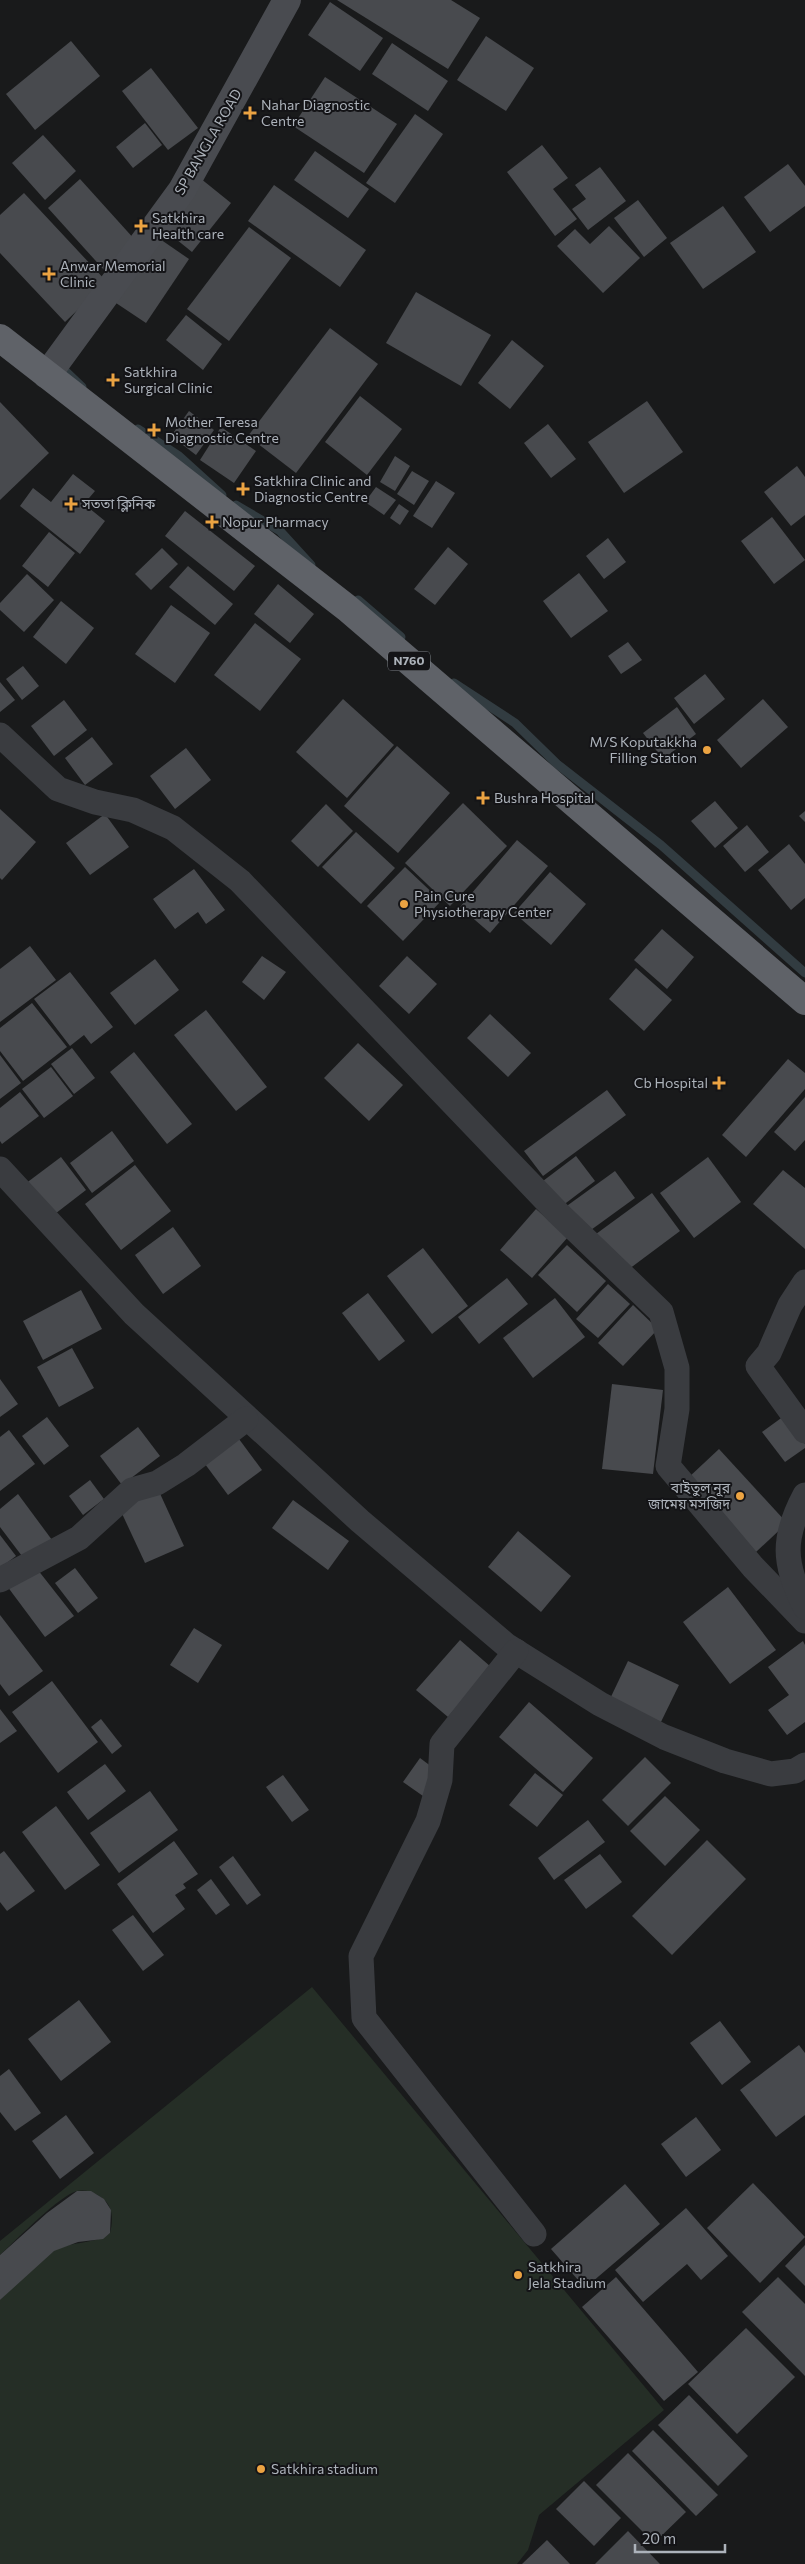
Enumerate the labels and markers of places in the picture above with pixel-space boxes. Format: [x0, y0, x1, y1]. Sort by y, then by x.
place label: Nahar Diagnostic Centre [261, 96, 370, 129]
marker: Nahar Diagnostic Centre [243, 106, 257, 120]
place label: Satkhira Health care [152, 209, 224, 242]
marker: Satkhira Health care [134, 219, 148, 233]
place label: Anwar Memorial Clinic [60, 257, 166, 290]
marker: Anwar Memorial Clinic [42, 267, 56, 281]
place label: Satkhira Surgical Clinic [124, 363, 213, 396]
marker: Satkhira Surgical Clinic [106, 373, 120, 387]
place label: Mother Teresa Diagnostic Centre [165, 413, 279, 446]
marker: Mother Teresa Diagnostic Centre [147, 423, 161, 437]
place label: Satkhira Clinic and Diagnostic Centre [254, 472, 371, 505]
marker: Satkhira Clinic and Diagnostic Centre [236, 482, 250, 496]
place label: সততা ক্লিনিক [81, 495, 156, 512]
marker: সততা ক্লিনিক [64, 497, 78, 511]
place label: Nopur Pharmacy [222, 513, 329, 530]
marker: Nopur Pharmacy [206, 516, 218, 528]
place label: M/S Koputakkha Filling Station [590, 733, 697, 766]
marker: M/S Koputakkha Filling Station [701, 744, 713, 756]
place label: Bushra Hospital [494, 789, 594, 806]
marker: Bushra Hospital [476, 791, 490, 805]
place label: Pain Cure Physiotherapy Center [414, 887, 552, 920]
marker: Pain Cure Physiotherapy Center [398, 898, 410, 910]
place label: Cb Hospital [634, 1074, 708, 1091]
marker: Cb Hospital [712, 1076, 726, 1090]
place label: বাইতুল নূর জামেয় মসজিদ [647, 1479, 731, 1512]
marker: বাইতুল নূর জামেয় মসজিদ [734, 1490, 746, 1502]
place label: Satkhira Jela Stadium [528, 2258, 606, 2291]
marker: Satkhira Jela Stadium [512, 2269, 524, 2281]
place label: Satkhira stadium [271, 2460, 378, 2477]
marker: Satkhira stadium [255, 2463, 267, 2475]

